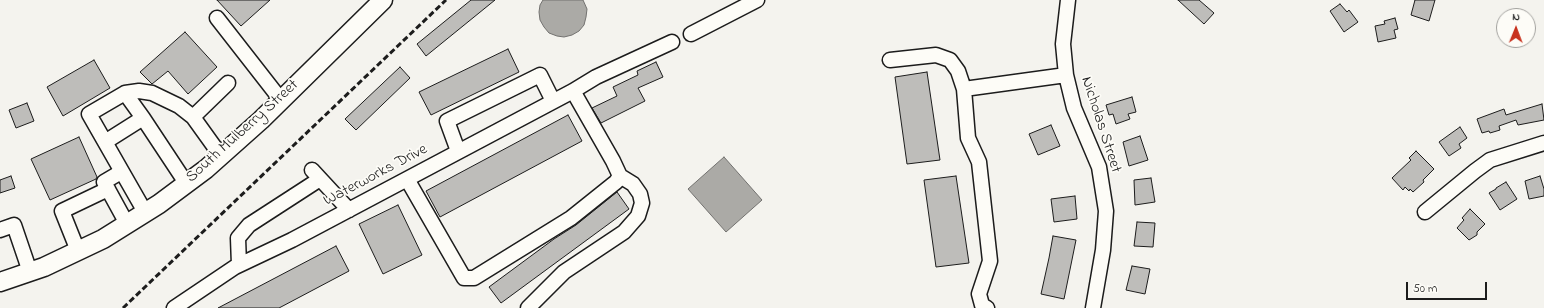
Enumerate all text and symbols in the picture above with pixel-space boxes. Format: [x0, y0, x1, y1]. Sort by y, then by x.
north arrow [1496, 8, 1536, 48]
text: N [1512, 9, 1520, 25]
street label: Nicholas Street [1075, 74, 1125, 176]
street label: South Mulberry Street [183, 76, 303, 188]
street label: Waterworks Drive [321, 141, 431, 211]
scale bar [1408, 274, 1489, 300]
text: 50 m [1413, 280, 1437, 298]

